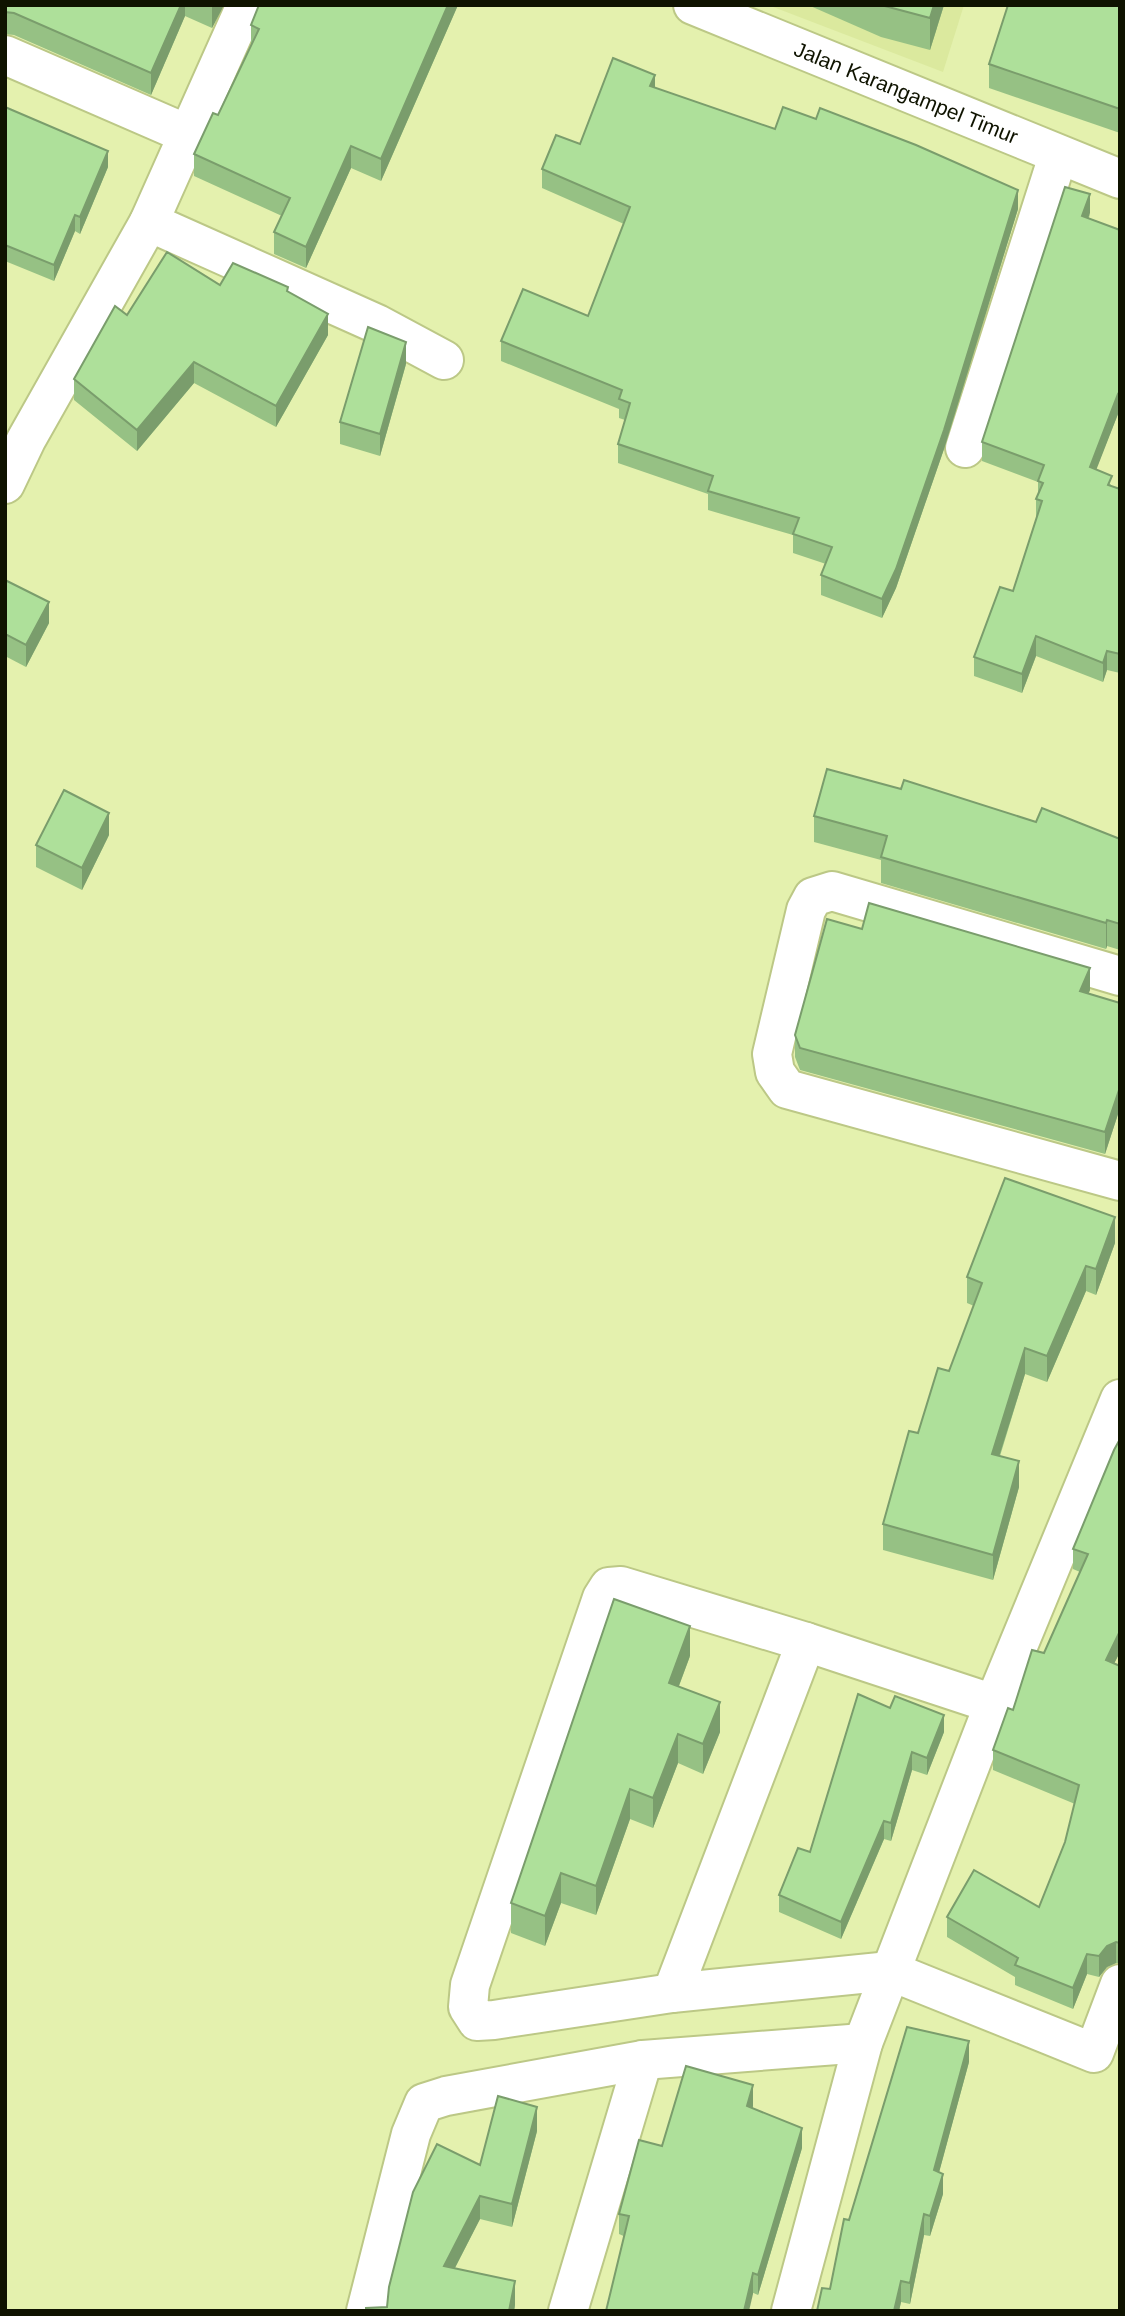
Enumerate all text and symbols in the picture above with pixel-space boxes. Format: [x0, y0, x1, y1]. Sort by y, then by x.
street label: Jalan Karangampel Timur [791, 37, 1021, 148]

